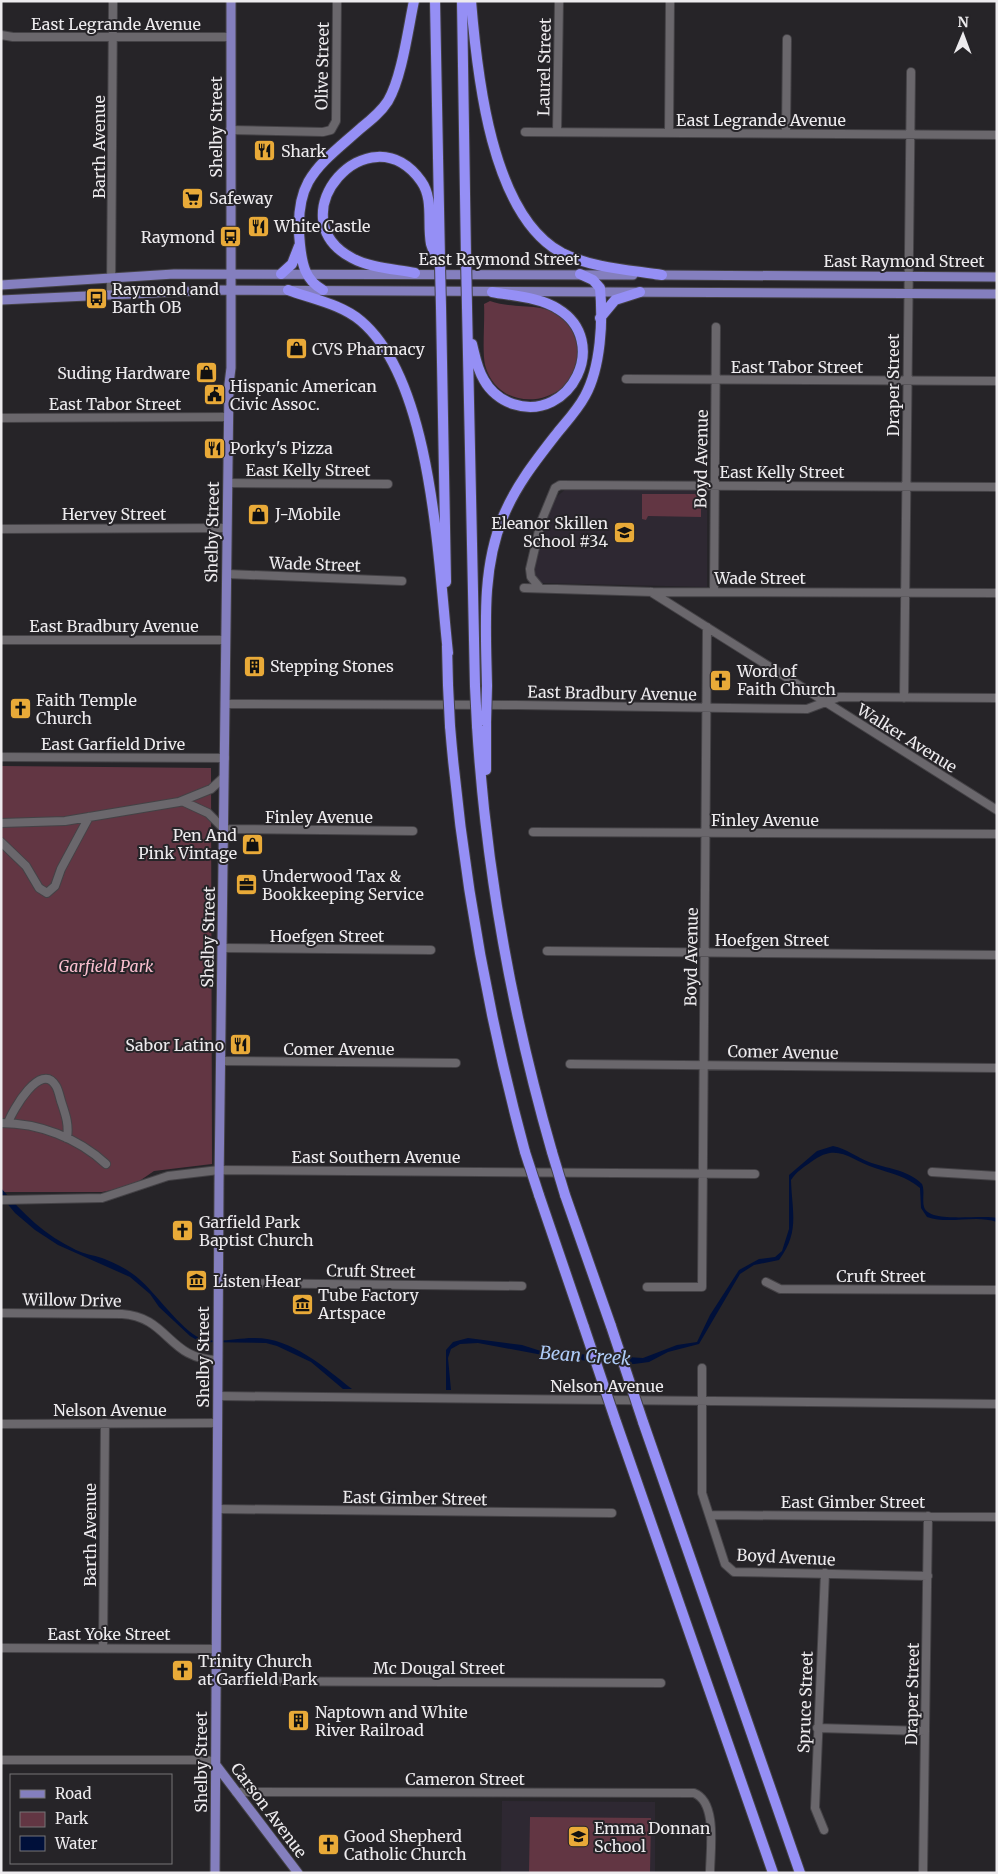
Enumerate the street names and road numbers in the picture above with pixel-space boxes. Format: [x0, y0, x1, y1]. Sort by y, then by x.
street label: East Legrande Avenue [31, 14, 201, 34]
street label: Laurel Street [533, 17, 555, 116]
street label: Olive Street [311, 21, 333, 110]
street label: Shelby Street [206, 76, 226, 178]
street label: Barth Avenue [89, 95, 109, 199]
street label: East Legrande Avenue [676, 110, 846, 130]
street label: East Raymond Street [418, 249, 580, 269]
street label: East Raymond Street [823, 251, 985, 271]
street label: Draper Street [883, 333, 903, 436]
street label: East Tabor Street [731, 357, 864, 377]
street label: East Tabor Street [49, 394, 182, 414]
street label: Boyd Avenue [690, 409, 712, 509]
street label: East Kelly Street [245, 460, 371, 480]
street label: East Kelly Street [719, 462, 845, 482]
street label: Shelby Street [201, 480, 223, 583]
street label: Hervey Street [62, 504, 167, 524]
street label: Wade Street [268, 552, 362, 576]
street label: Wade Street [713, 568, 807, 588]
street label: East Bradbury Avenue [29, 616, 199, 636]
street label: East Bradbury Avenue [527, 682, 697, 704]
street label: Walker Avenue [852, 699, 961, 777]
street label: East Garfield Drive [41, 734, 185, 754]
street label: Finley Avenue [265, 807, 373, 827]
street label: Finley Avenue [711, 810, 819, 830]
street label: Shelby Street [197, 885, 219, 988]
street label: Boyd Avenue [680, 907, 702, 1007]
street label: Hoefgen Street [270, 926, 385, 946]
street label: Hoefgen Street [715, 930, 830, 950]
street label: Comer Avenue [284, 1039, 394, 1059]
street label: Comer Avenue [727, 1041, 839, 1063]
street label: East Southern Avenue [292, 1147, 460, 1167]
street label: Cruft Street [326, 1260, 417, 1282]
street label: Cruft Street [836, 1266, 926, 1286]
street label: Willow Drive [21, 1289, 122, 1311]
street label: Shelby Street [193, 1306, 213, 1408]
street label: Nelson Avenue [550, 1376, 664, 1396]
street label: Nelson Avenue [53, 1400, 167, 1420]
street label: Barth Avenue [80, 1483, 100, 1587]
street label: East Gimber Street [343, 1487, 488, 1509]
street label: East Gimber Street [781, 1492, 926, 1512]
street label: Boyd Avenue [736, 1544, 836, 1570]
street label: East Yoke Street [47, 1624, 171, 1644]
street label: Draper Street [901, 1642, 923, 1746]
street label: Spruce Street [793, 1650, 817, 1753]
street label: Mc Dougal Street [373, 1658, 506, 1678]
street label: Shelby Street [191, 1711, 211, 1813]
street label: Carson Avenue [227, 1759, 311, 1861]
street label: Cameron Street [405, 1769, 526, 1789]

